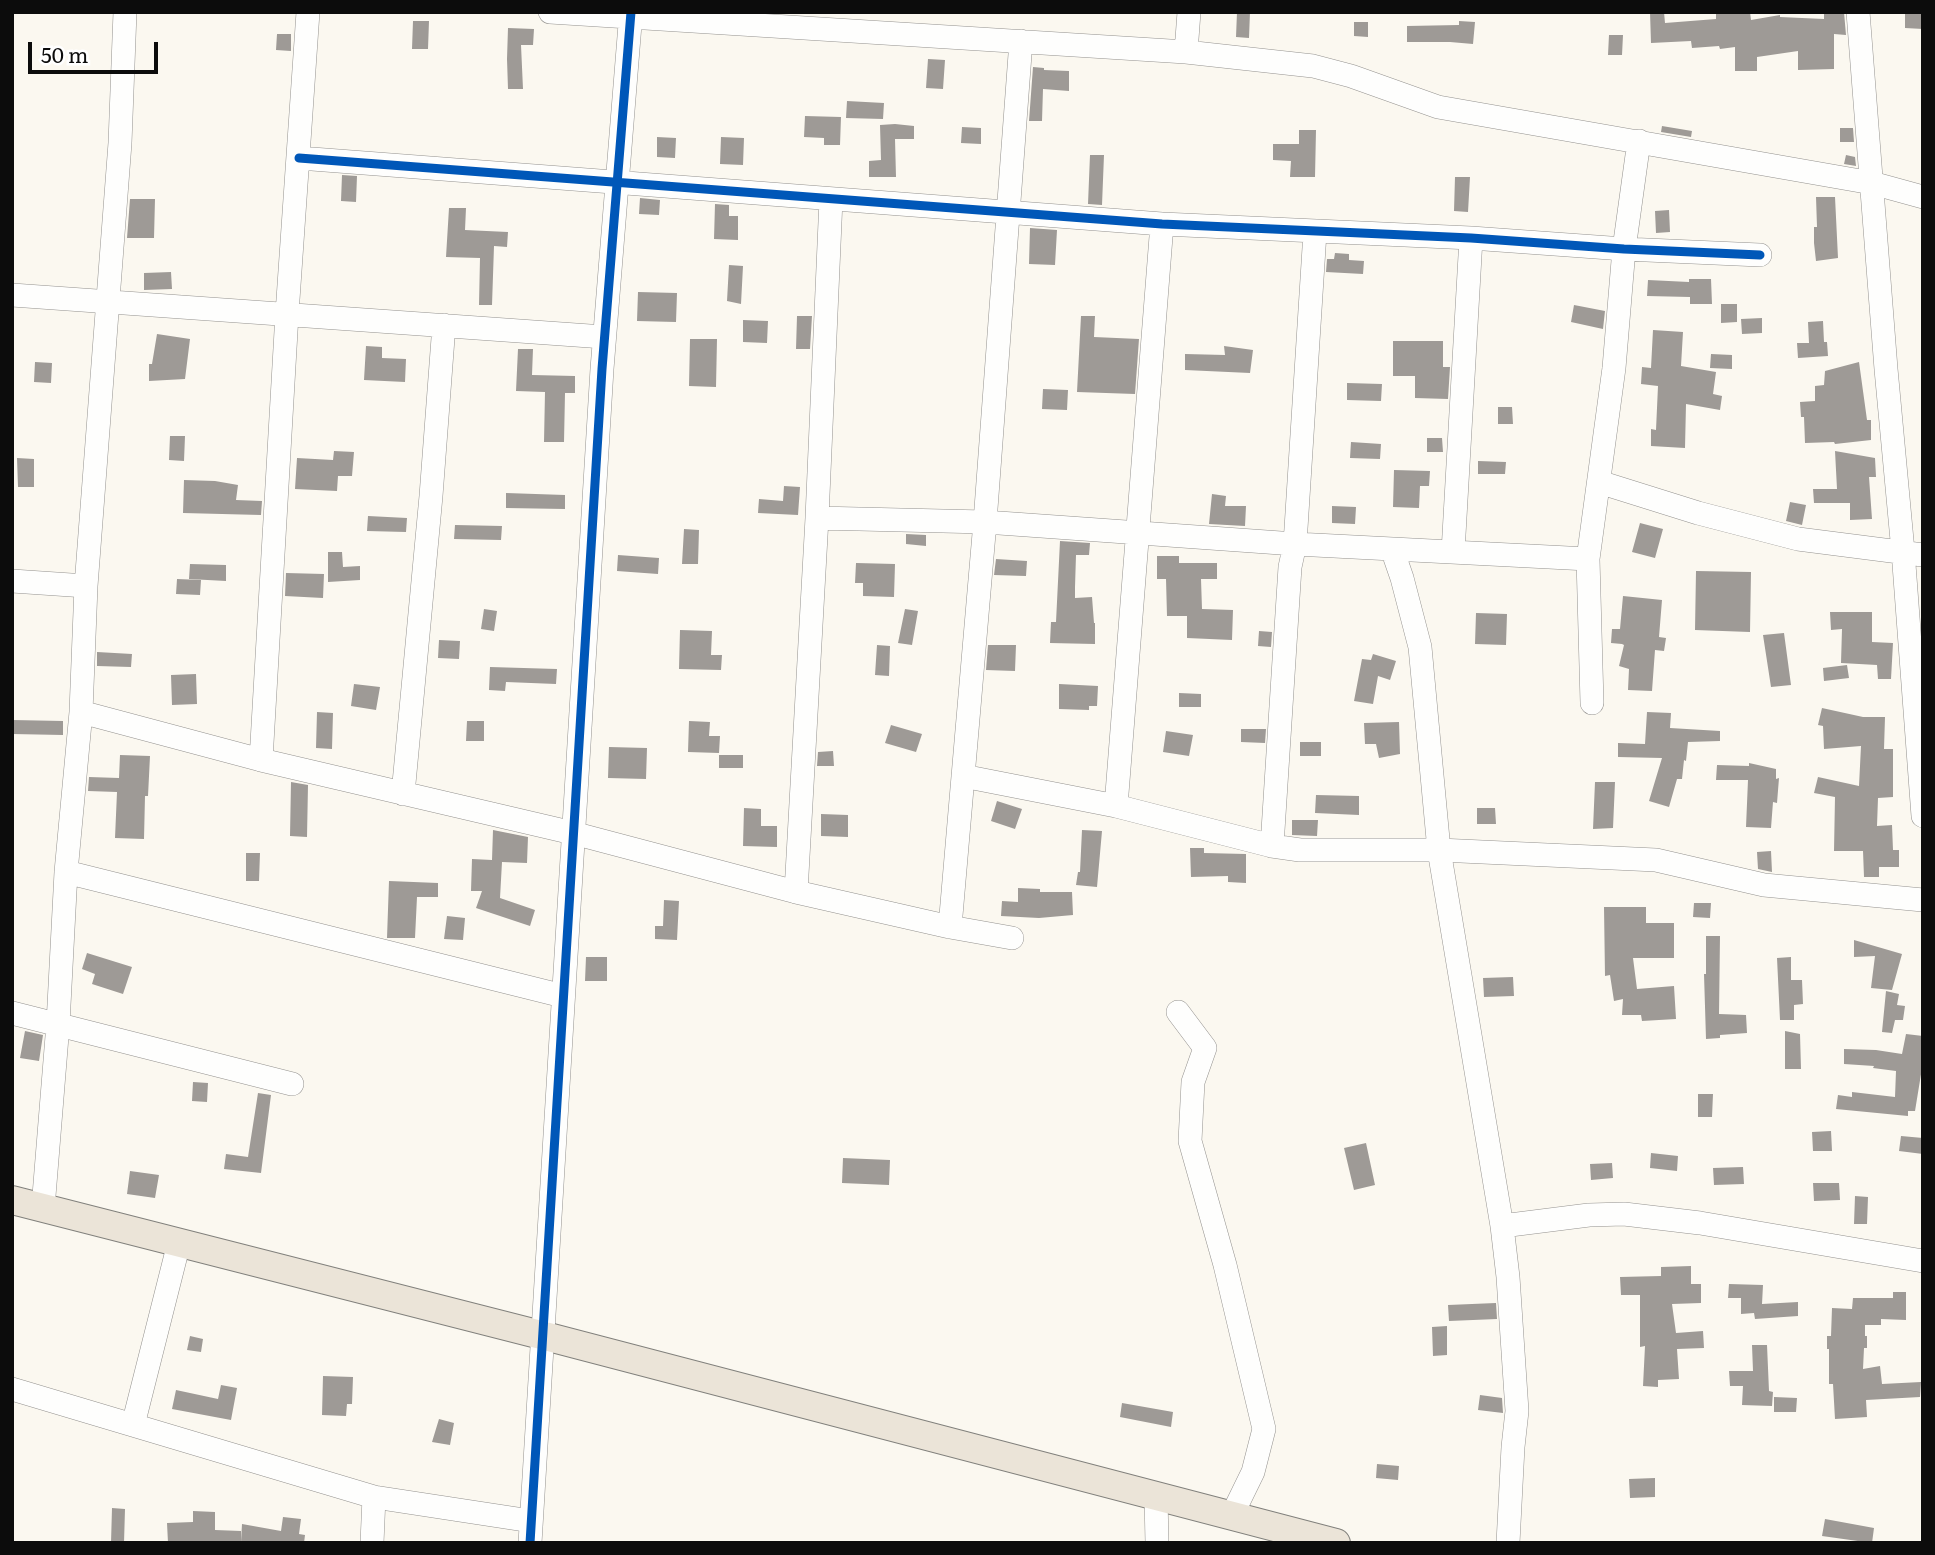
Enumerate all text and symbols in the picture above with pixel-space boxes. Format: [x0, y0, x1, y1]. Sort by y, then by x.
scale bar [32, 28, 161, 72]
text: 50 m [41, 38, 88, 69]

